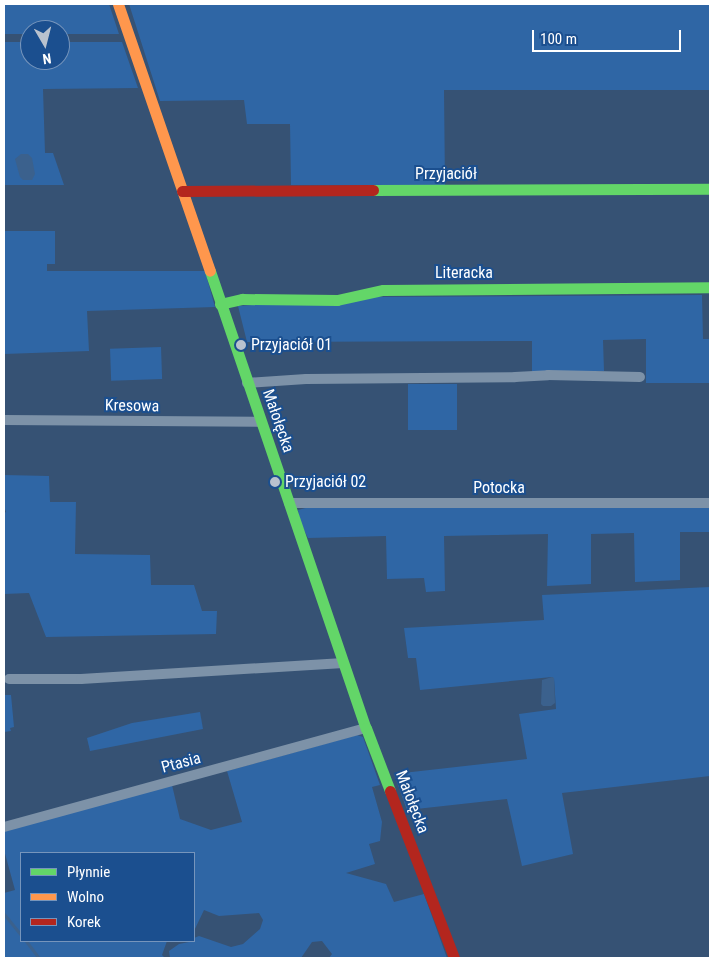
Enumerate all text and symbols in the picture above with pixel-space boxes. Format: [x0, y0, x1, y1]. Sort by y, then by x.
north arrow [20, 20, 70, 70]
scale bar [534, 20, 683, 52]
text: 100 m [540, 30, 577, 48]
text: N [42, 50, 52, 67]
street label: Przyjaciół [415, 164, 477, 184]
street label: Literacka [435, 263, 493, 283]
place label: Przyjaciół 01 [251, 335, 332, 355]
marker: Przyjaciół 01 [235, 339, 247, 351]
street label: Małołęcka [258, 387, 298, 455]
street label: Kresowa [105, 396, 159, 416]
place label: Przyjaciół 02 [285, 472, 366, 492]
marker: Przyjaciół 02 [269, 476, 281, 488]
street label: Potocka [473, 478, 525, 498]
street label: Ptasia [159, 749, 203, 777]
street label: Małołęcka [391, 768, 433, 836]
legend [20, 852, 195, 942]
text: Płynnie [67, 863, 110, 881]
text: Wolno [67, 888, 104, 906]
text: Korek [67, 913, 101, 931]

